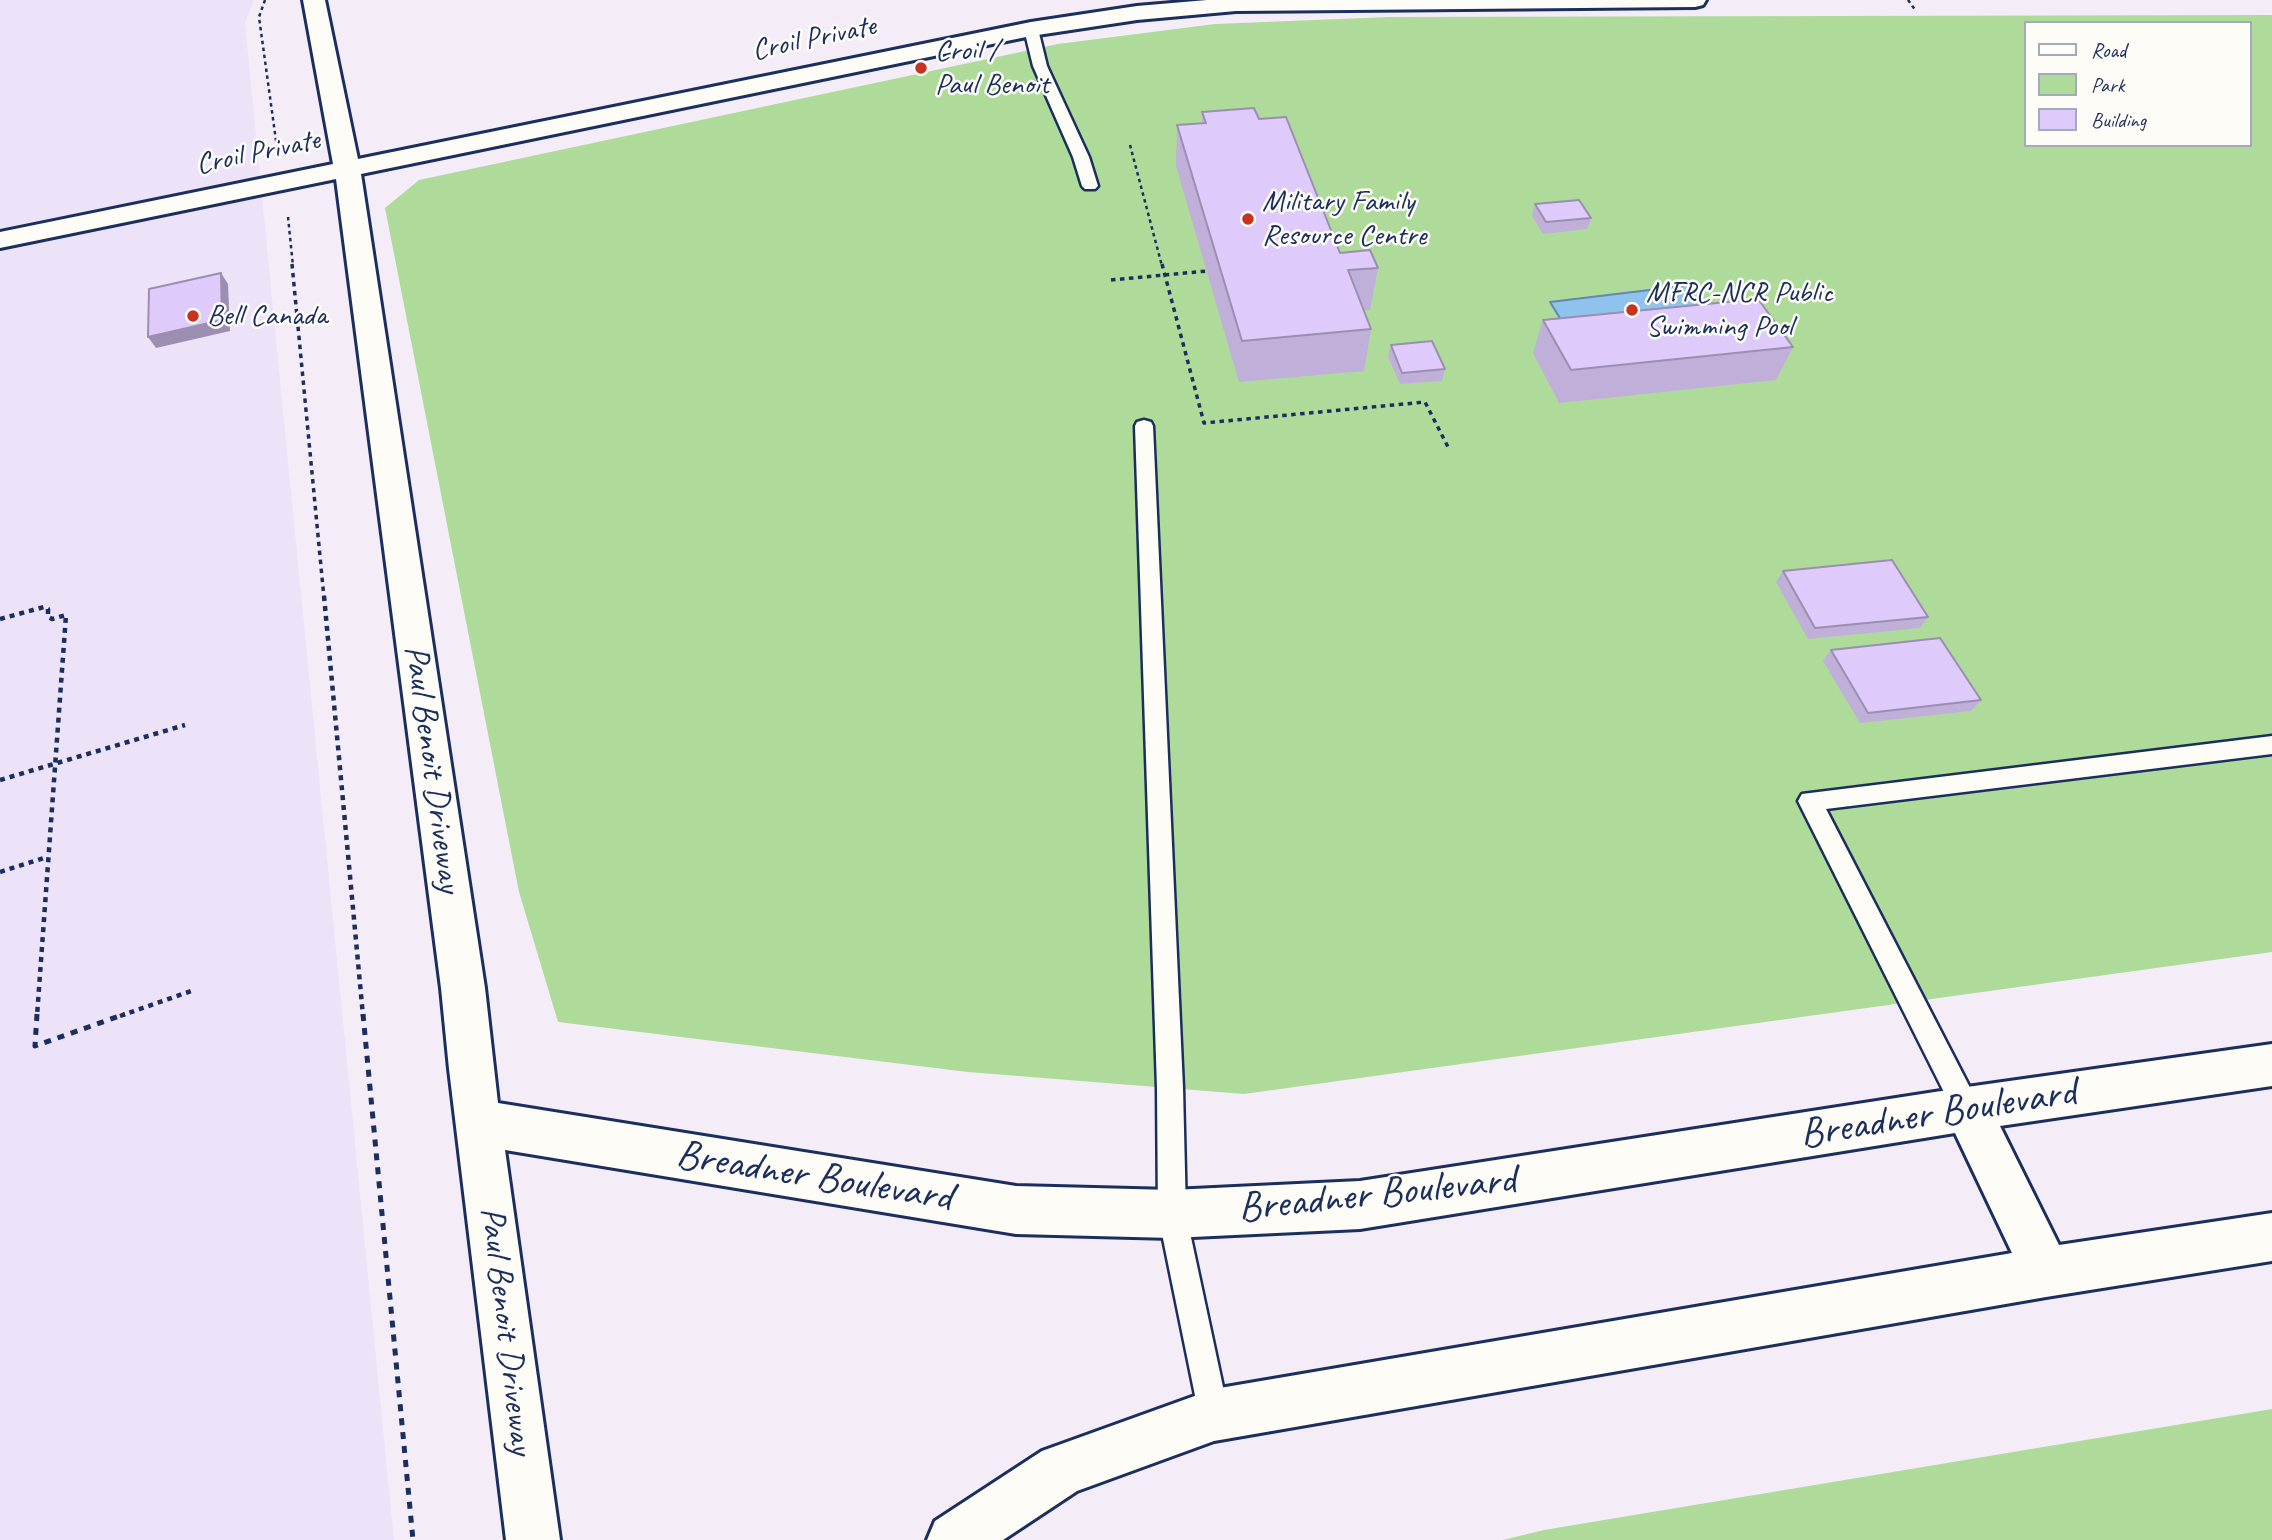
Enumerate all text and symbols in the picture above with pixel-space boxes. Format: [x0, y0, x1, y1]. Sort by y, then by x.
street label: Croil Private [749, 8, 879, 70]
legend [2024, 21, 2251, 147]
place label: Croil / Paul Benoit [935, 33, 1049, 104]
text: Road [2091, 37, 2126, 63]
marker: Croil / Paul Benoit [913, 60, 929, 76]
text: Park [2091, 72, 2124, 98]
text: Building [2091, 107, 2146, 133]
street label: Croil Private [193, 122, 323, 184]
place label: Military Family Resource Centre [1262, 184, 1426, 254]
marker: Military Family Resource Centre [1240, 211, 1256, 227]
place label: MFRC-NCR Public Swimming Pool [1646, 275, 1833, 346]
place label: Bell Canada [207, 298, 327, 334]
marker: MFRC-NCR Public Swimming Pool [1624, 302, 1640, 318]
marker: Bell Canada [185, 308, 201, 324]
street label: Paul Benoit Driveway [394, 643, 470, 895]
street label: Breadner Boulevard [1796, 1067, 2080, 1161]
street label: Breadner Boulevard [672, 1130, 956, 1224]
street label: Breadner Boulevard [1236, 1155, 1518, 1235]
street label: Paul Benoit Driveway [470, 1205, 542, 1457]

